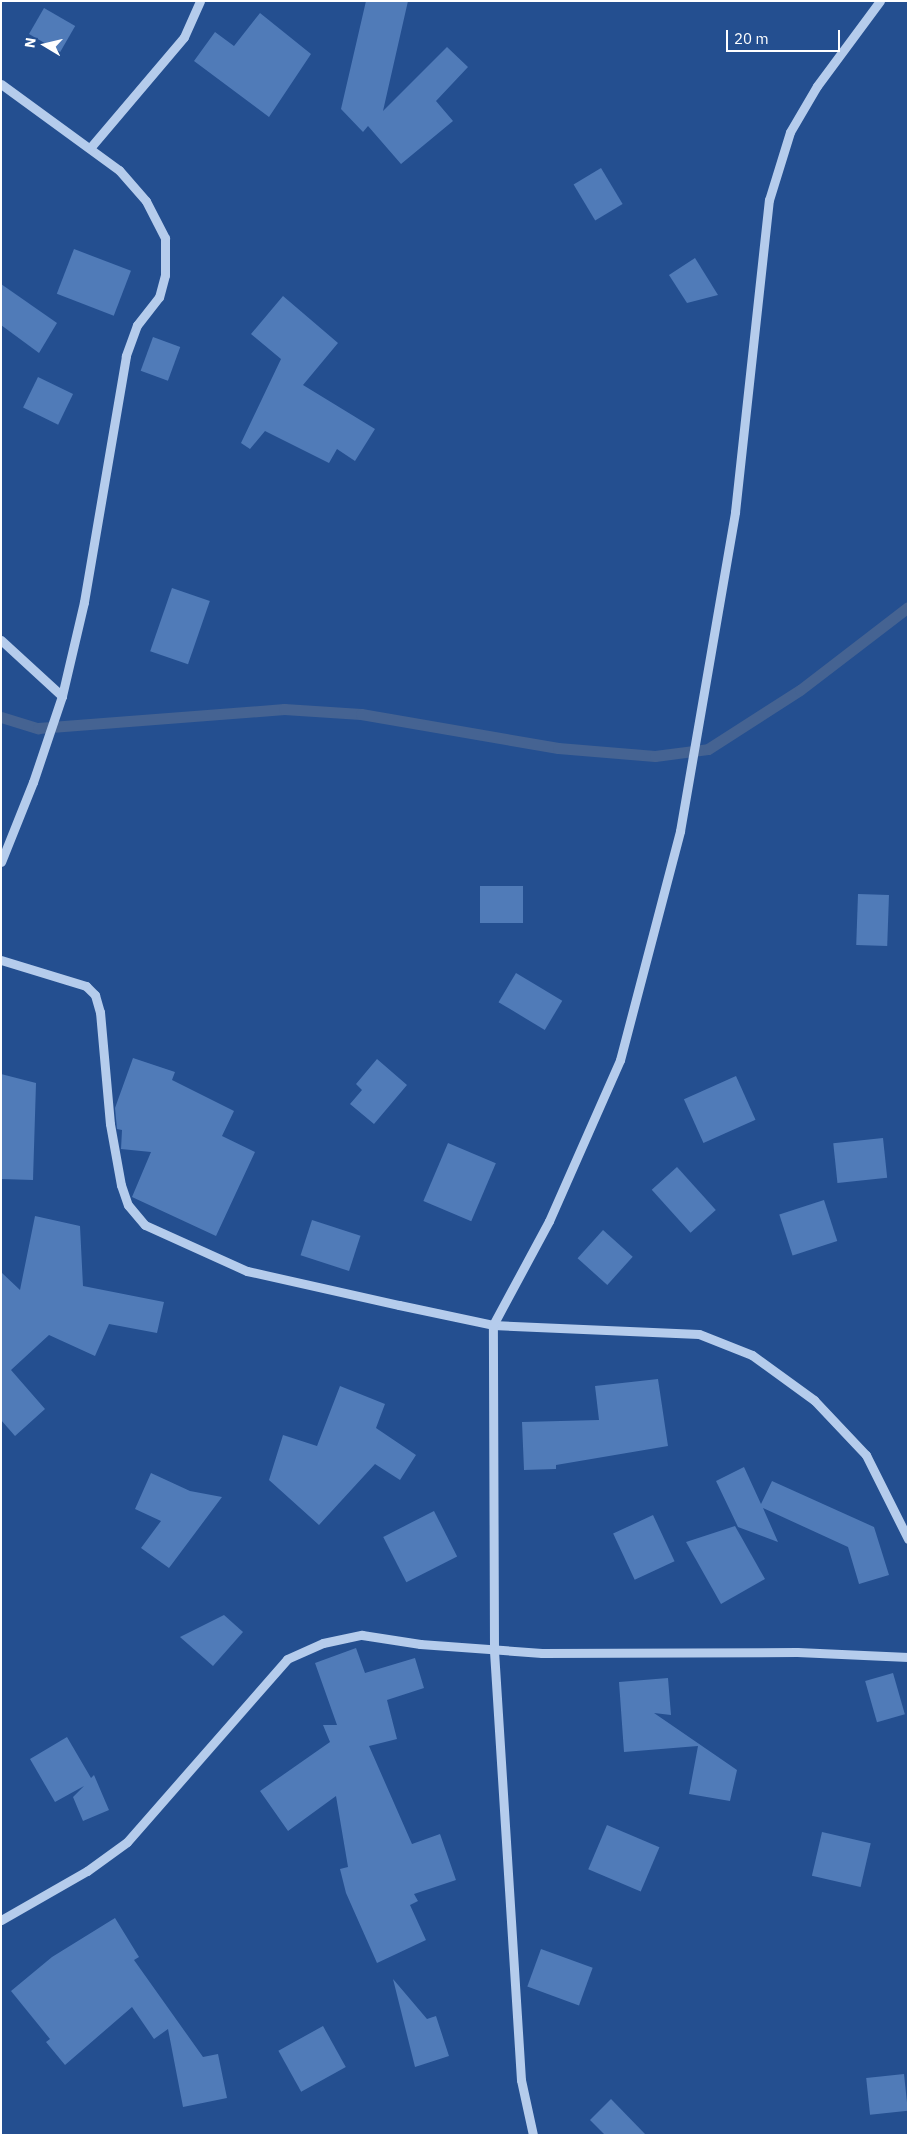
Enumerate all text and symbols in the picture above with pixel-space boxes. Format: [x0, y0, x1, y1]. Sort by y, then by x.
north arrow [20, 20, 70, 70]
scale bar [729, 20, 843, 52]
text: 20 m [734, 29, 769, 48]
text: N [21, 36, 40, 49]

